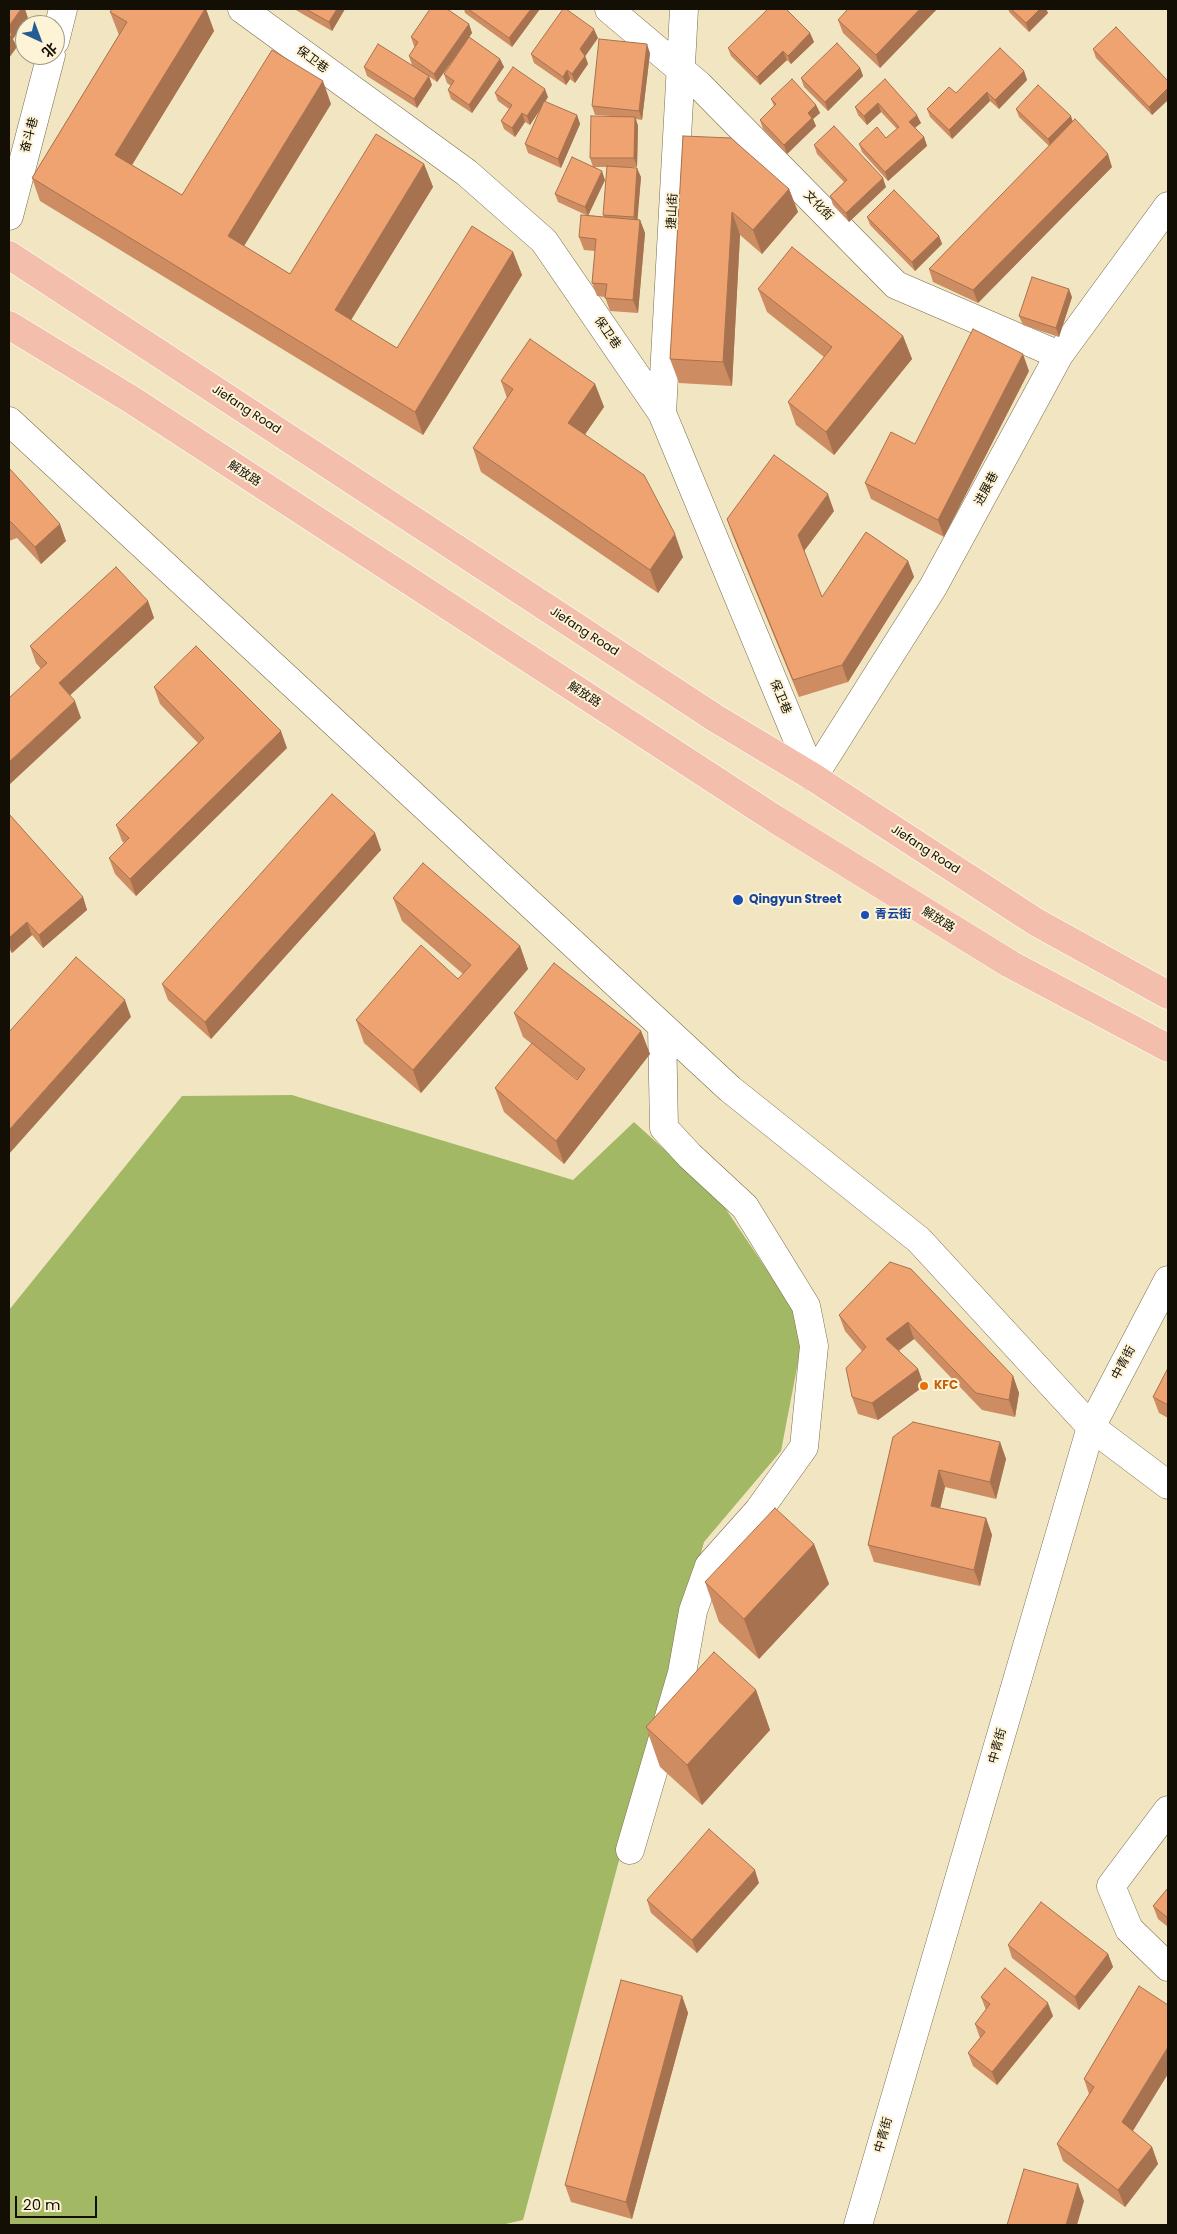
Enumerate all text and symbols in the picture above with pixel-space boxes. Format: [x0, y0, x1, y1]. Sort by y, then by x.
north arrow [15, 15, 65, 65]
text: 北 [38, 38, 61, 62]
street label: 保卫巷 [293, 44, 331, 76]
street label: 奋斗巷 [18, 116, 42, 154]
street label: 文化街 [800, 188, 836, 224]
street label: 捷山街 [665, 193, 681, 229]
street label: 保卫巷 [591, 314, 623, 352]
street label: Jiefang Road [209, 382, 283, 438]
street label: 解放路 [225, 458, 263, 490]
street label: 进展巷 [972, 470, 1002, 508]
street label: Jiefang Road [547, 604, 621, 660]
street label: 保卫巷 [766, 678, 794, 716]
street label: 解放路 [565, 679, 603, 711]
street label: Jiefang Road [888, 822, 962, 878]
marker: Qingyun Street [731, 893, 745, 907]
place label: Qingyun Street [749, 893, 842, 907]
street label: 解放路 [919, 904, 957, 936]
place label: 青云街 [875, 908, 911, 922]
marker: 青云街 [859, 909, 871, 921]
street label: 中青街 [1109, 1344, 1139, 1382]
place label: KFC [934, 1379, 958, 1393]
marker: KFC [918, 1380, 930, 1392]
street label: 中青街 [986, 1727, 1010, 1765]
street label: 中青街 [872, 2116, 896, 2154]
scale bar [18, 2186, 100, 2218]
text: 20 m [23, 2194, 61, 2215]

